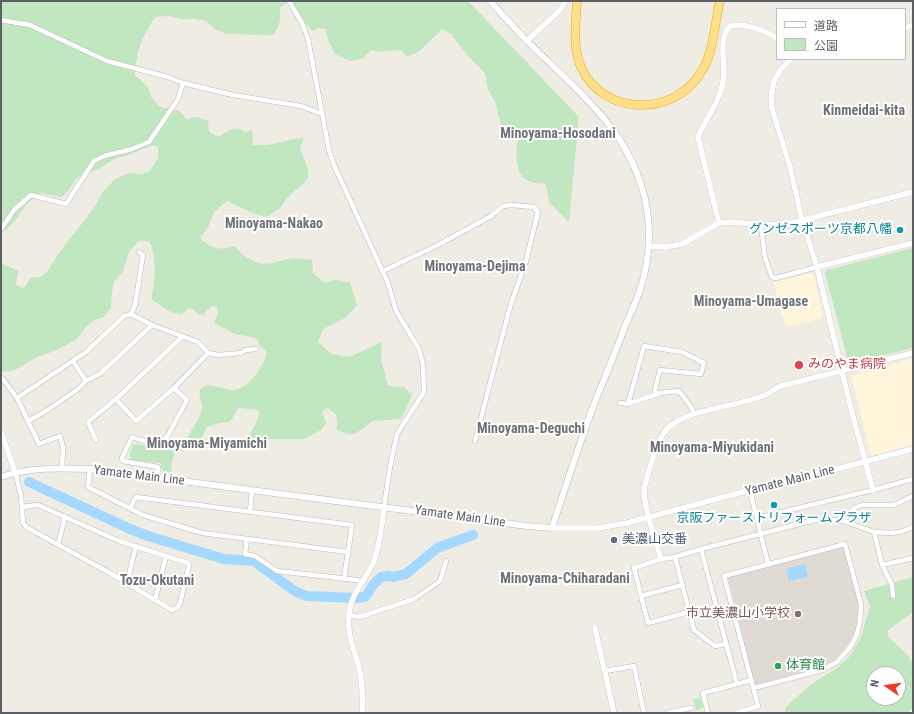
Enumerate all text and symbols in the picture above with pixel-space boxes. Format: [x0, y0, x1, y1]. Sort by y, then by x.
legend [776, 8, 906, 60]
text: 道路 [814, 19, 838, 33]
text: 公園 [814, 39, 838, 53]
district label: Kinmeidai-kita [823, 103, 905, 119]
district label: Minoyama-Hosodani [500, 126, 616, 142]
district label: Minoyama-Nakao [225, 216, 323, 232]
place label: グンゼスポーツ京都八幡 [749, 222, 892, 238]
marker: グンゼスポーツ京都八幡 [895, 225, 905, 235]
district label: Minoyama-Dejima [424, 259, 526, 275]
district label: Minoyama-Umagase [694, 294, 808, 310]
place label: みのやま病院 [808, 357, 886, 373]
marker: みのやま病院 [793, 359, 805, 371]
district label: Minoyama-Deguchi [477, 421, 585, 437]
district label: Minoyama-Miyamichi [147, 436, 267, 452]
district label: Minoyama-Miyukidani [650, 440, 774, 456]
street label: Yamate Main Line [744, 462, 836, 500]
street label: Yamate Main Line [93, 463, 185, 489]
marker: 京阪ファーストリフォームプラザ [769, 500, 779, 510]
street label: Yamate Main Line [414, 503, 506, 531]
place label: 京阪ファーストリフォームプラザ [677, 511, 871, 527]
place label: 美濃山交番 [622, 532, 687, 548]
marker: 美濃山交番 [609, 535, 619, 545]
district label: Minoyama-Chiharadani [500, 571, 630, 587]
district label: Tozu-Okutani [120, 573, 194, 589]
place label: 市立美濃山小学校 [686, 606, 790, 622]
marker: 市立美濃山小学校 [793, 609, 803, 619]
place label: 体育館 [786, 658, 825, 674]
marker: 体育館 [773, 661, 783, 671]
north arrow [866, 666, 906, 706]
text: N [868, 679, 882, 688]

